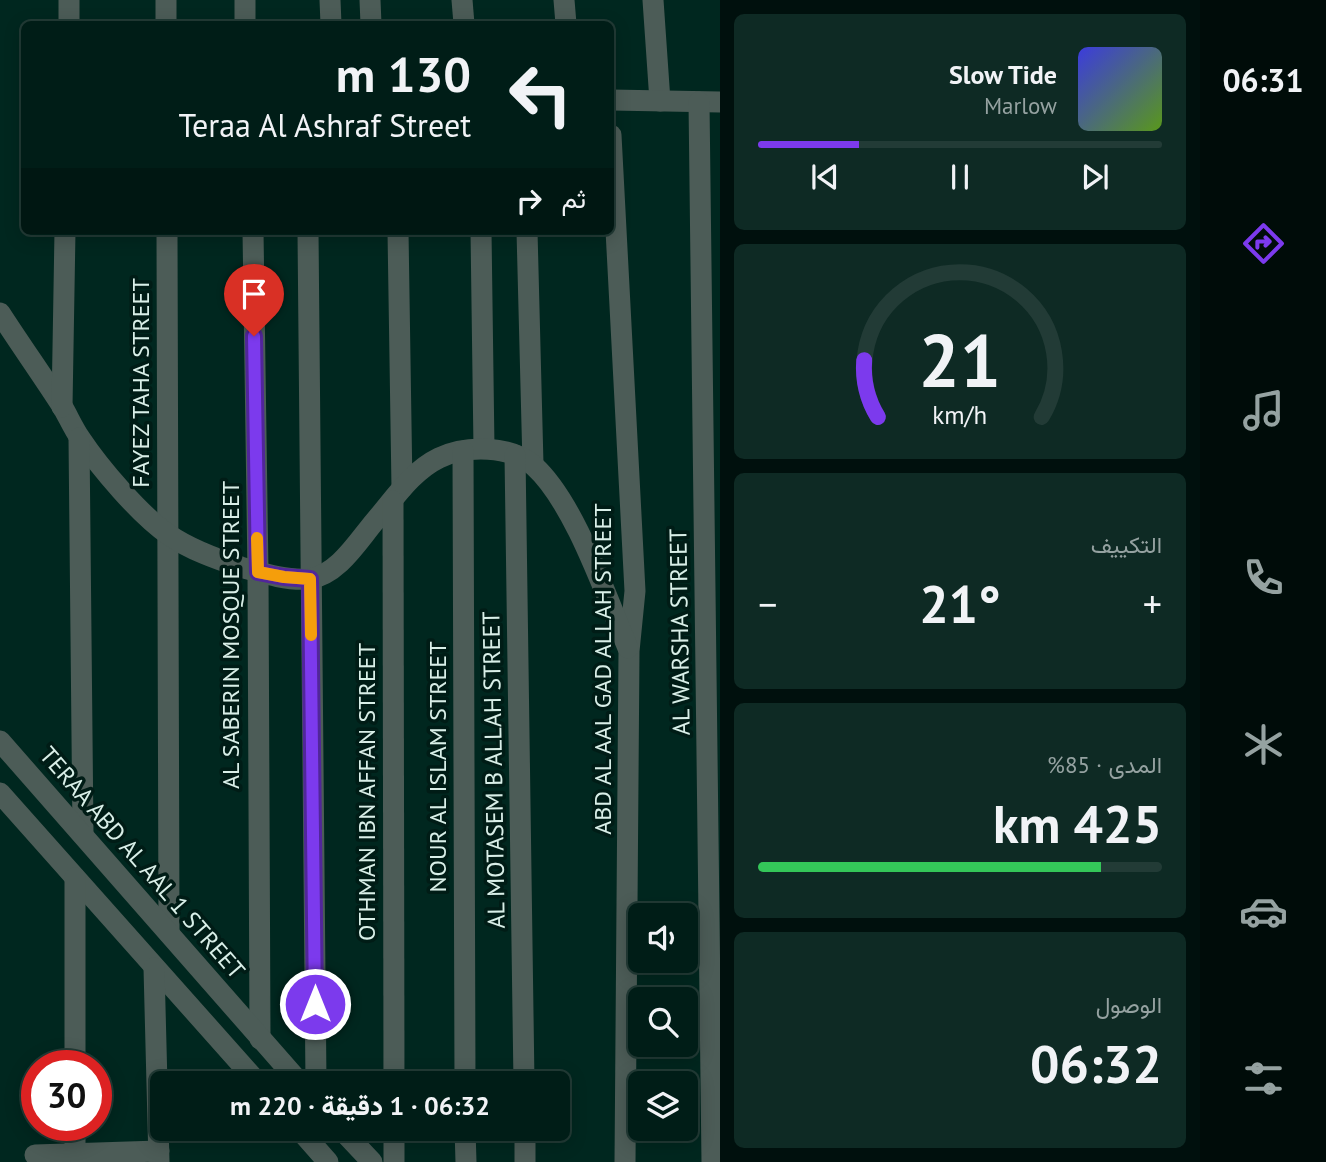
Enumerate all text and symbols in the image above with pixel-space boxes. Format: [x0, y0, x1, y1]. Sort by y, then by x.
text: 130 m [336, 42, 471, 106]
icon: left [495, 49, 586, 140]
text: Slow Tide [949, 58, 1057, 91]
text: 06:31 [1222, 59, 1304, 101]
text: Marlow [984, 91, 1057, 120]
text: Teraa Al Ashraf Street [178, 104, 471, 146]
icon: previous [806, 158, 844, 196]
icon: pause [941, 158, 979, 196]
icon: next [1076, 158, 1114, 196]
icon: right [510, 182, 548, 220]
text: ثم [562, 182, 586, 215]
icon: directions [1239, 219, 1288, 268]
pin [224, 264, 284, 336]
icon: arrive [235, 275, 273, 313]
street label: FAYEZ TAHA STREET [125, 278, 156, 488]
text: 21 [919, 314, 1001, 408]
icon: music [1239, 386, 1288, 435]
text: km/h [933, 399, 987, 431]
street label: AL SABERIN MOSQUE STREET [215, 481, 246, 789]
street label: ABD AL AAL GAD ALLAH STREET [587, 503, 618, 835]
street label: AL WARSHA STREET [662, 528, 697, 736]
text: التكييف [1091, 530, 1162, 559]
icon: phone [1239, 553, 1288, 602]
text: 21° [919, 570, 1001, 637]
text: − [758, 579, 777, 628]
text: + [1143, 579, 1162, 628]
street label: AL MOTASEM B ALLAH STREET [475, 611, 512, 929]
street label: NOUR AL ISLAM STREET [422, 641, 453, 893]
street label: OTHMAN IBN AFFAN STREET [351, 643, 382, 941]
icon: climate [1239, 720, 1288, 769]
street label: TERAA ABD AL AAL 1 STREET [33, 740, 252, 985]
text: المدى · 85% [1047, 750, 1162, 779]
text: 425 km [993, 790, 1162, 857]
icon: car [1239, 887, 1288, 936]
map controls [628, 903, 698, 1141]
button: sound [628, 903, 698, 973]
position arrow [278, 967, 352, 1041]
button: search [628, 987, 698, 1057]
text: الوصول [1096, 990, 1162, 1019]
text: 06:32 [1030, 1030, 1162, 1097]
speed limit sign: 30 [21, 1050, 112, 1141]
icon: filters [1239, 1054, 1288, 1103]
button: layers [628, 1071, 698, 1141]
text: 06:32 · 1 دقيقة · 220 m [230, 1089, 490, 1122]

